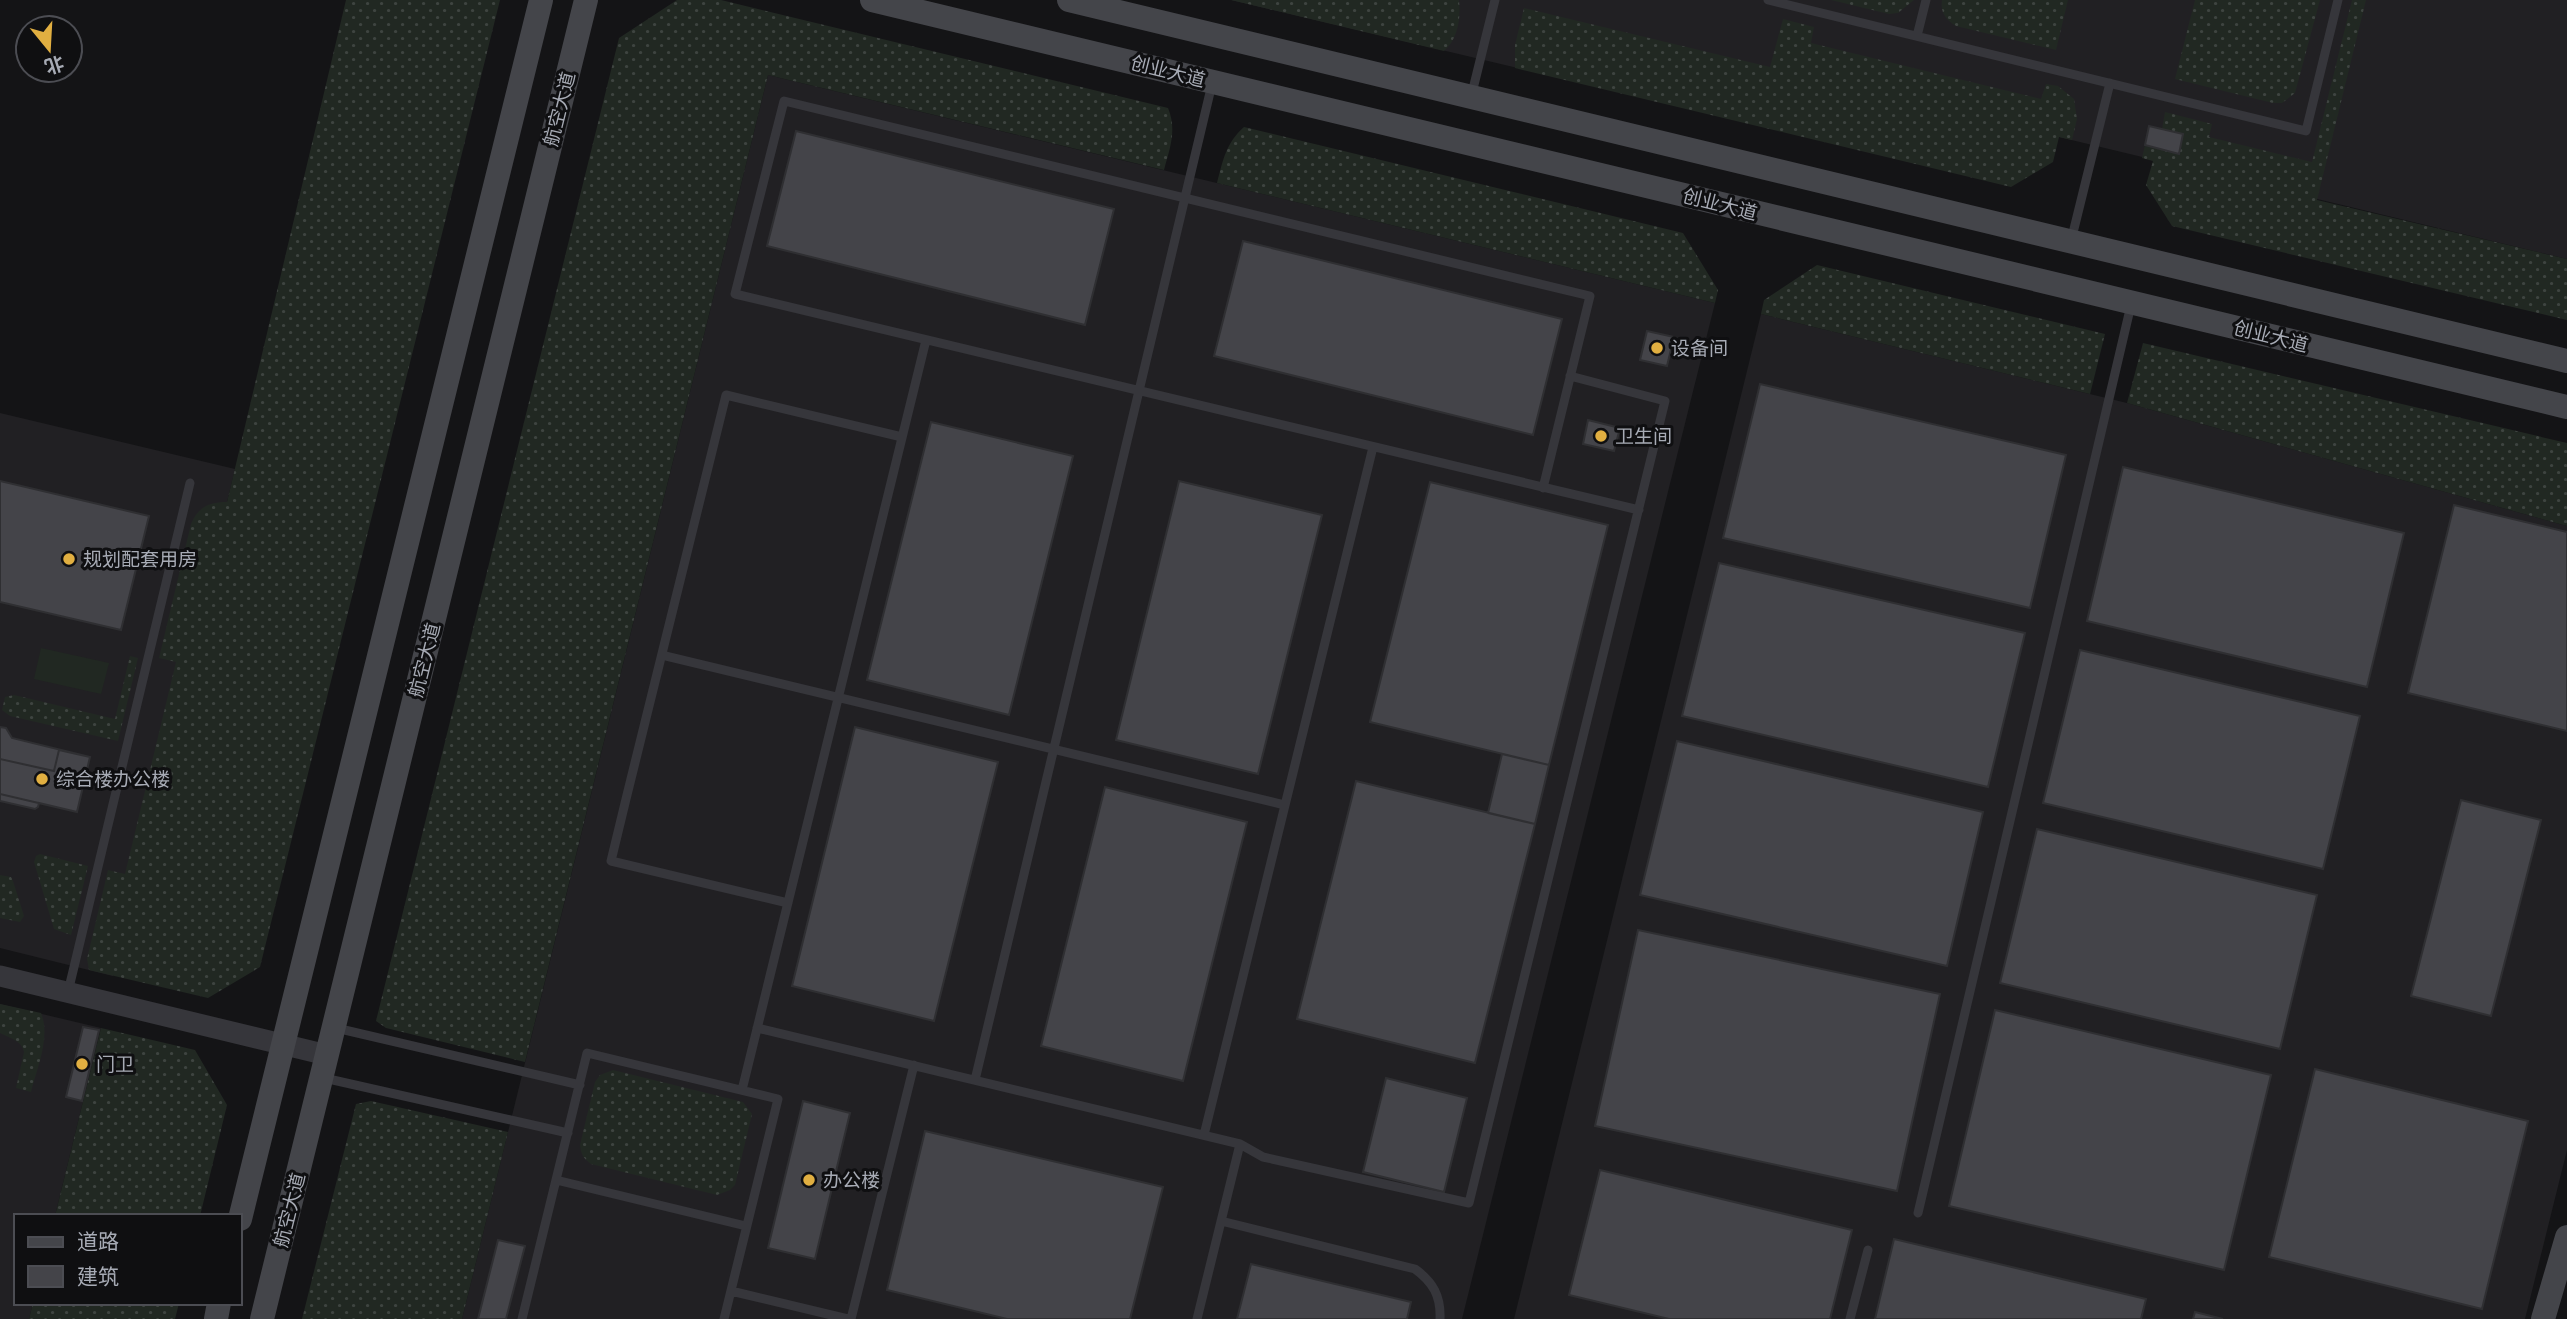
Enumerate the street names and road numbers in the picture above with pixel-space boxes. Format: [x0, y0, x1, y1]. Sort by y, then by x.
street label: 创业大道 [1128, 51, 1208, 92]
street label: 航空大道 [539, 69, 580, 149]
street label: 创业大道 [1680, 184, 1760, 225]
street label: 创业大道 [2231, 316, 2311, 357]
street label: 航空大道 [404, 620, 445, 700]
street label: 航空大道 [269, 1170, 310, 1250]

